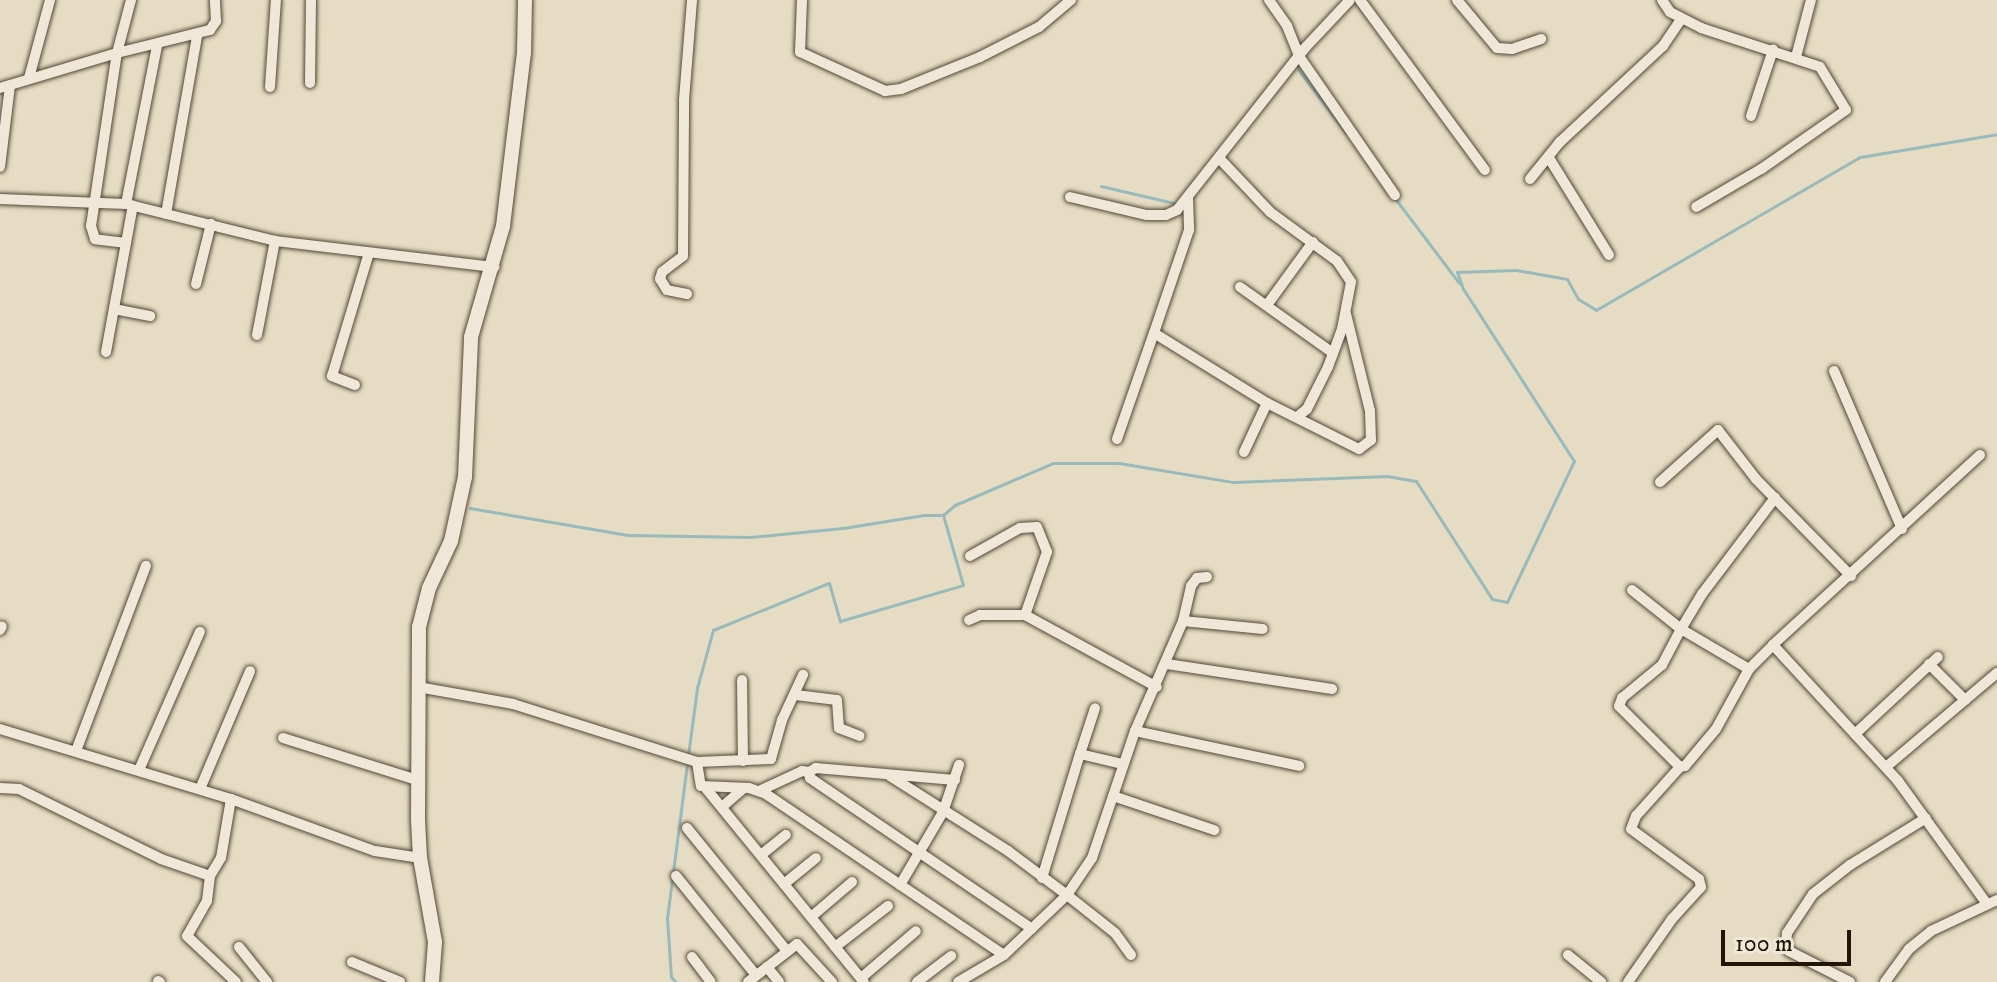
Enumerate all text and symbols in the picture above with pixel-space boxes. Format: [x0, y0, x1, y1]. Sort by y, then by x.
scale bar [1725, 914, 1855, 964]
text: 100 m [1735, 929, 1793, 959]

